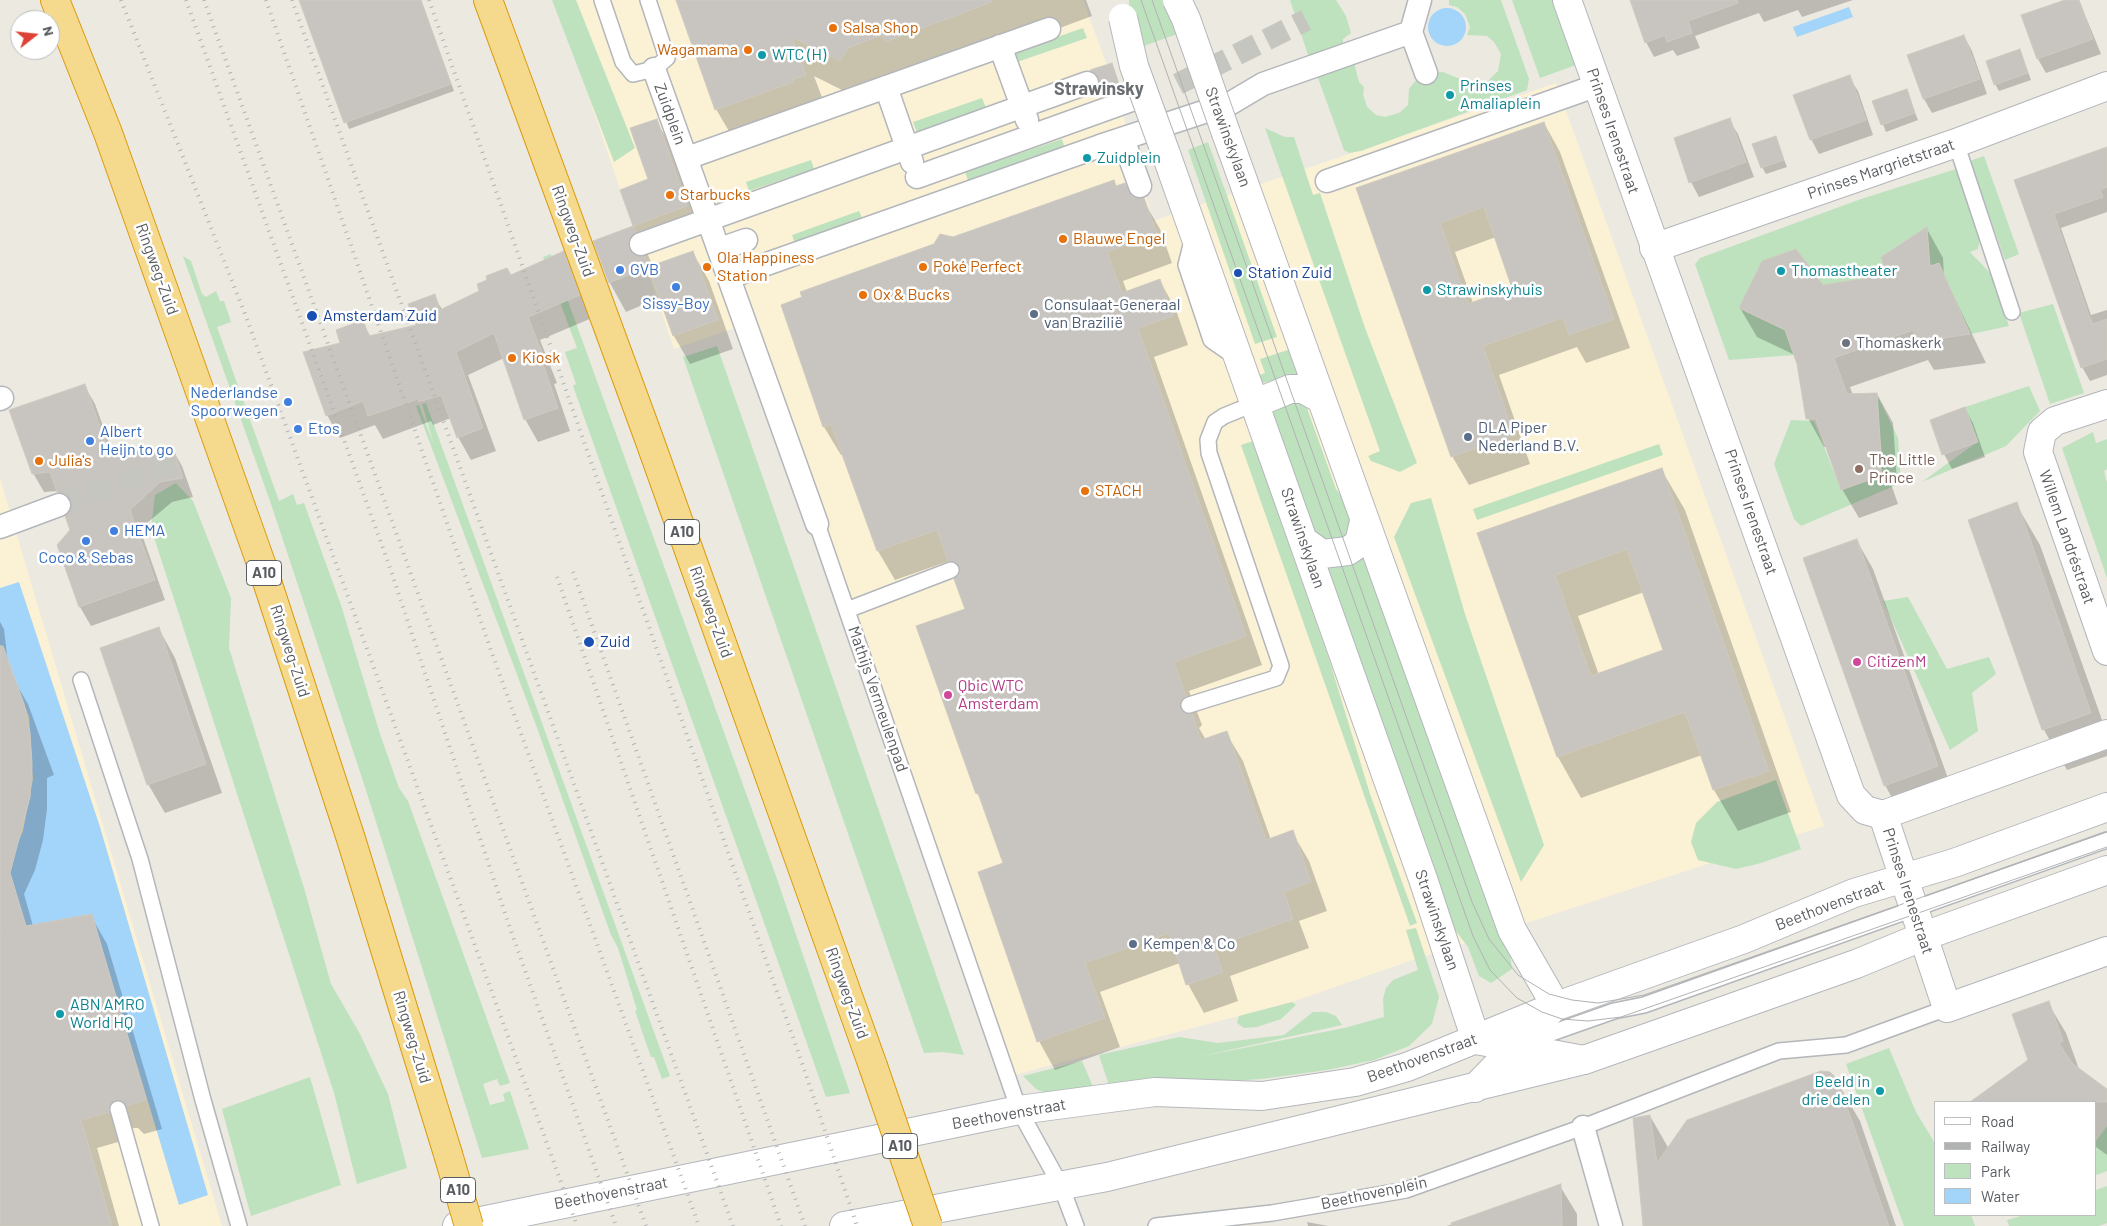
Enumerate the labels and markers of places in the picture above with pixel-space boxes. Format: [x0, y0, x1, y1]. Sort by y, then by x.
place label: Salsa Shop [843, 18, 919, 38]
marker: Salsa Shop [827, 22, 839, 34]
place label: Wagamama [657, 40, 738, 60]
marker: Wagamama [742, 44, 754, 56]
place label: WTC (H) [772, 45, 826, 65]
marker: WTC (H) [756, 49, 768, 61]
place label: Prinses Amaliaplein [1460, 76, 1541, 114]
marker: Prinses Amaliaplein [1444, 89, 1456, 101]
place label: Zuidplein [1097, 148, 1161, 168]
marker: Zuidplein [1081, 152, 1093, 164]
place label: Starbucks [680, 185, 750, 205]
marker: Starbucks [664, 189, 676, 201]
place label: Blauwe Engel [1073, 229, 1166, 249]
marker: Blauwe Engel [1057, 233, 1069, 245]
place label: Ola Happiness Station [717, 248, 814, 286]
place label: Poké Perfect [933, 257, 1022, 277]
place label: GVB [630, 260, 659, 280]
marker: Ola Happiness Station [701, 261, 713, 273]
marker: Poké Perfect [917, 261, 929, 273]
place label: Thomastheater [1791, 261, 1897, 281]
place label: Station Zuid [1248, 263, 1332, 283]
marker: GVB [614, 264, 626, 276]
marker: Thomastheater [1775, 265, 1787, 277]
marker: Station Zuid [1232, 267, 1244, 279]
place label: Strawinskyhuis [1437, 280, 1542, 300]
marker: Sissy-Boy [670, 281, 682, 293]
marker: Strawinskyhuis [1421, 284, 1433, 296]
place label: Ox & Bucks [873, 285, 950, 305]
marker: Ox & Bucks [857, 289, 869, 301]
place label: Sissy-Boy [642, 294, 710, 314]
place label: Consulaat-Generaal van Brazilië [1044, 295, 1180, 333]
place label: Amsterdam Zuid [323, 306, 437, 326]
marker: Consulaat-Generaal van Brazilië [1028, 308, 1040, 320]
marker: Amsterdam Zuid [305, 309, 319, 323]
place label: Thomaskerk [1856, 333, 1942, 353]
marker: Thomaskerk [1840, 337, 1852, 349]
place label: Kiosk [522, 348, 560, 368]
marker: Kiosk [506, 352, 518, 364]
place label: Nederlandse Spoorwegen [190, 383, 278, 421]
marker: Nederlandse Spoorwegen [282, 396, 294, 408]
place label: DLA Piper Nederland B.V. [1478, 418, 1580, 456]
place label: Etos [308, 419, 340, 439]
place label: Albert Heijn to go [100, 422, 174, 460]
marker: Etos [292, 423, 304, 435]
marker: DLA Piper Nederland B.V. [1462, 431, 1474, 443]
marker: Albert Heijn to go [84, 435, 96, 447]
place label: The Little Prince [1869, 450, 1935, 488]
place label: Julia's [49, 451, 92, 471]
marker: Julia's [33, 455, 45, 467]
marker: The Little Prince [1853, 463, 1865, 475]
place label: STACH [1095, 481, 1142, 501]
marker: STACH [1079, 485, 1091, 497]
place label: HEMA [124, 521, 165, 541]
marker: HEMA [108, 525, 120, 537]
marker: Coco & Sebas [80, 535, 92, 547]
place label: Coco & Sebas [39, 548, 133, 568]
place label: Zuid [600, 632, 630, 652]
marker: Zuid [582, 635, 596, 649]
place label: CitizenM [1867, 652, 1926, 672]
marker: CitizenM [1851, 656, 1863, 668]
place label: Qbic WTC Amsterdam [958, 676, 1039, 714]
marker: Qbic WTC Amsterdam [942, 689, 954, 701]
place label: Kempen & Co [1143, 934, 1236, 954]
marker: Kempen & Co [1127, 938, 1139, 950]
place label: ABN AMRO World HQ [70, 995, 145, 1033]
marker: ABN AMRO World HQ [54, 1008, 66, 1020]
place label: Beeld in drie delen [1802, 1072, 1870, 1110]
marker: Beeld in drie delen [1874, 1085, 1886, 1097]

